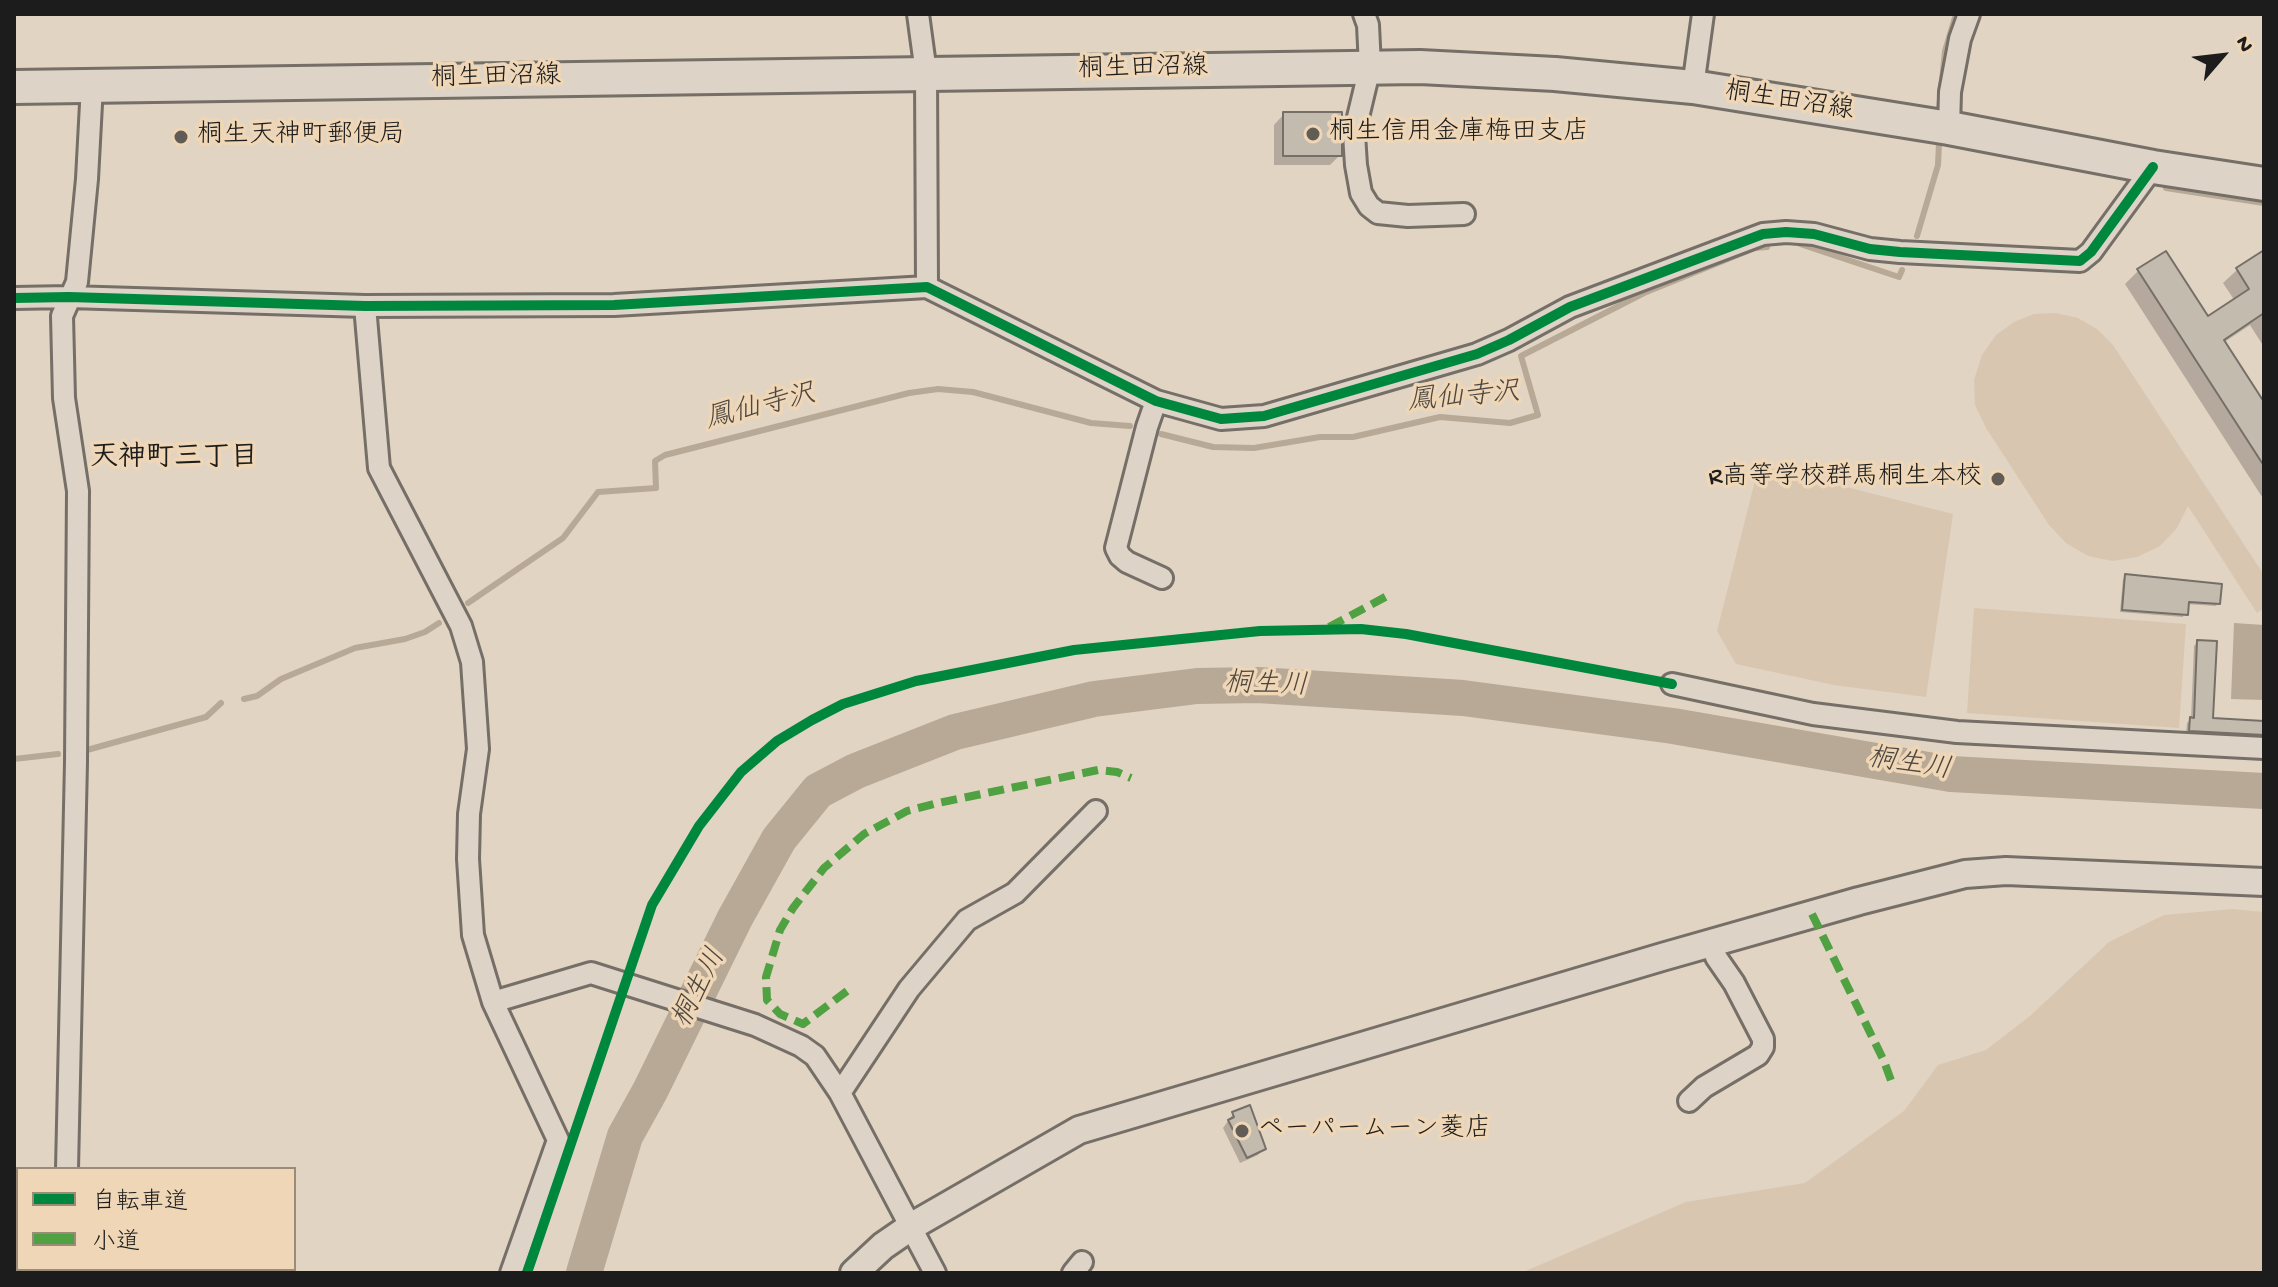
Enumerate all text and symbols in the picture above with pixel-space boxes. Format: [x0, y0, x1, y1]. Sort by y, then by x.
north arrow [2182, 16, 2262, 96]
text: N [2228, 32, 2258, 57]
street label: 桐生田沼線 [1078, 53, 1208, 87]
street label: 桐生田沼線 [431, 62, 561, 96]
street label: 桐生田沼線 [1722, 77, 1856, 129]
place label: 桐生信用金庫梅田支店 [1329, 118, 1589, 150]
place label: 桐生天神町郵便局 [197, 121, 405, 153]
marker: 桐生信用金庫梅田支店 [1304, 125, 1322, 143]
marker: 桐生天神町郵便局 [172, 128, 190, 146]
water label: 鳳仙寺沢 [1407, 377, 1521, 421]
water label: 鳳仙寺沢 [703, 379, 819, 439]
district label: 天神町三丁目 [90, 443, 258, 477]
place label: R高等学校群馬桐生本校 [1708, 463, 1982, 495]
marker: R高等学校群馬桐生本校 [1989, 470, 2007, 488]
water label: 桐生川 [1223, 669, 1309, 705]
water label: 桐生川 [1865, 743, 1953, 789]
water label: 桐生川 [667, 944, 735, 1034]
place label: ペーパームーン菱店 [1258, 1115, 1491, 1147]
marker: ペーパームーン菱店 [1233, 1122, 1251, 1140]
legend [16, 1167, 296, 1271]
text: 自転車道 [92, 1189, 188, 1218]
text: 小道 [92, 1229, 140, 1258]

